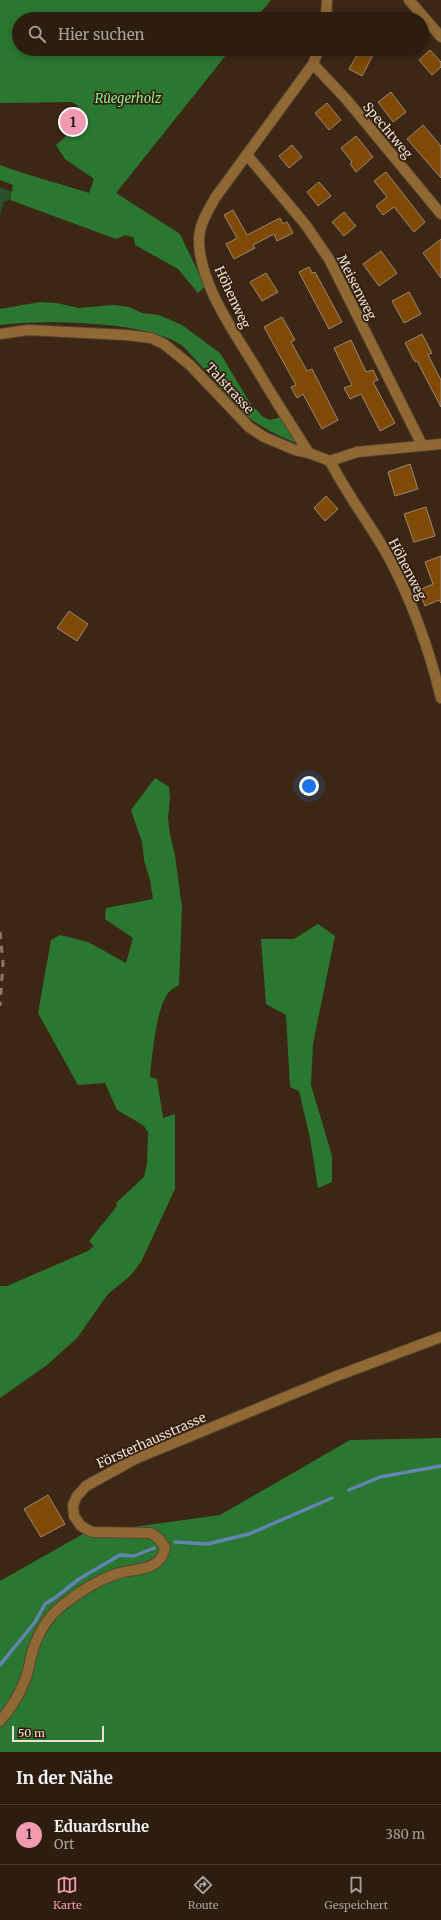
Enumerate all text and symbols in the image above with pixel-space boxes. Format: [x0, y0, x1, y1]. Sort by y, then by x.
search box [12, 12, 429, 56]
icon: search [26, 23, 48, 45]
text: Hier suchen [58, 25, 145, 44]
park label: Rüegerholz [95, 90, 162, 107]
street label: Spechtweg [359, 99, 416, 162]
pin: 1 [60, 107, 86, 137]
street label: Meisenweg [333, 252, 380, 323]
street label: Höhenweg [211, 263, 254, 331]
street label: Talstrasse [202, 359, 258, 418]
street label: Höhenweg [385, 536, 430, 603]
your location [299, 776, 319, 796]
street label: Försterhausstrasse [94, 1409, 209, 1472]
scale bar [12, 1724, 104, 1743]
text: 50 m [18, 1726, 45, 1740]
text: In der Nähe [16, 1767, 113, 1789]
text: Eduardsruhe [54, 1817, 149, 1836]
text: 1 [26, 1826, 32, 1843]
text: 380 m [386, 1826, 425, 1843]
text: Ort [54, 1836, 74, 1853]
tab: Karte [53, 1874, 82, 1912]
tab: Route [188, 1874, 218, 1912]
tab: Gespeichert [325, 1874, 388, 1912]

